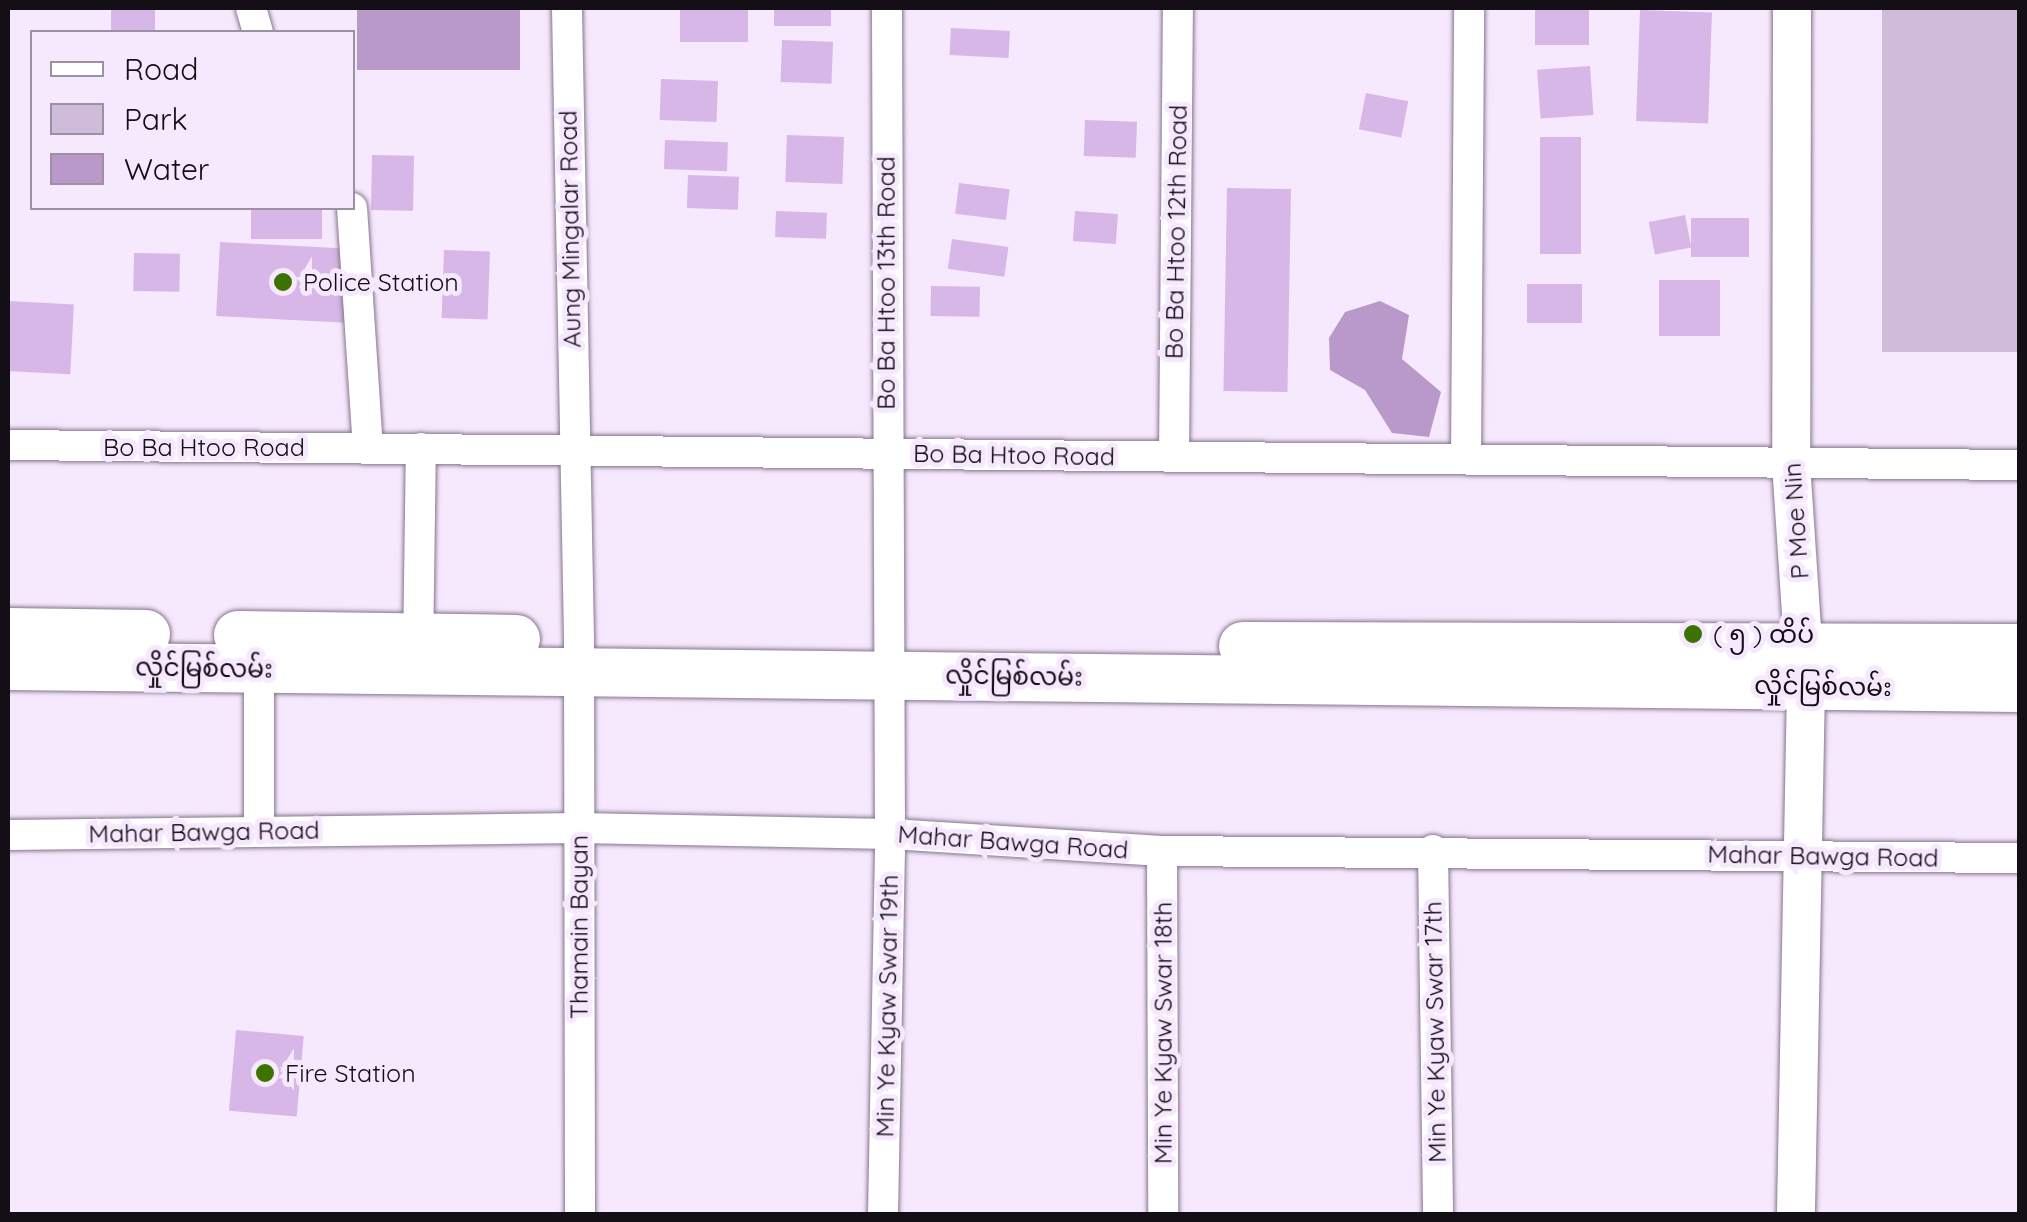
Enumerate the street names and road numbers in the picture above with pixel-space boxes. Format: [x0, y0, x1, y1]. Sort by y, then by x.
street label: Bo Ba Htoo 12th Road [1159, 105, 1193, 359]
street label: Aung Mingalar Road [553, 110, 587, 348]
street label: Bo Ba Htoo 13th Road [871, 156, 901, 410]
street label: Bo Ba Htoo Road [103, 432, 305, 462]
street label: Bo Ba Htoo Road [913, 438, 1115, 472]
street label: P Moe Nin [1777, 462, 1815, 580]
street label: လှိုင်မြစ်လမ်း [135, 652, 273, 684]
street label: လှိုင်မြစ်လမ်း [945, 660, 1083, 692]
street label: လှိုင်မြစ်လမ်း [1754, 670, 1892, 702]
street label: Mahar Bawga Road [88, 815, 320, 849]
street label: Mahar Bawga Road [897, 819, 1129, 865]
street label: Thamain Bayan [564, 835, 594, 1019]
street label: Mahar Bawga Road [1707, 839, 1939, 873]
street label: Min Ye Kyaw Swar 19th [870, 874, 904, 1138]
street label: Min Ye Kyaw Swar 17th [1418, 901, 1452, 1163]
street label: Min Ye Kyaw Swar 18th [1148, 902, 1178, 1164]

